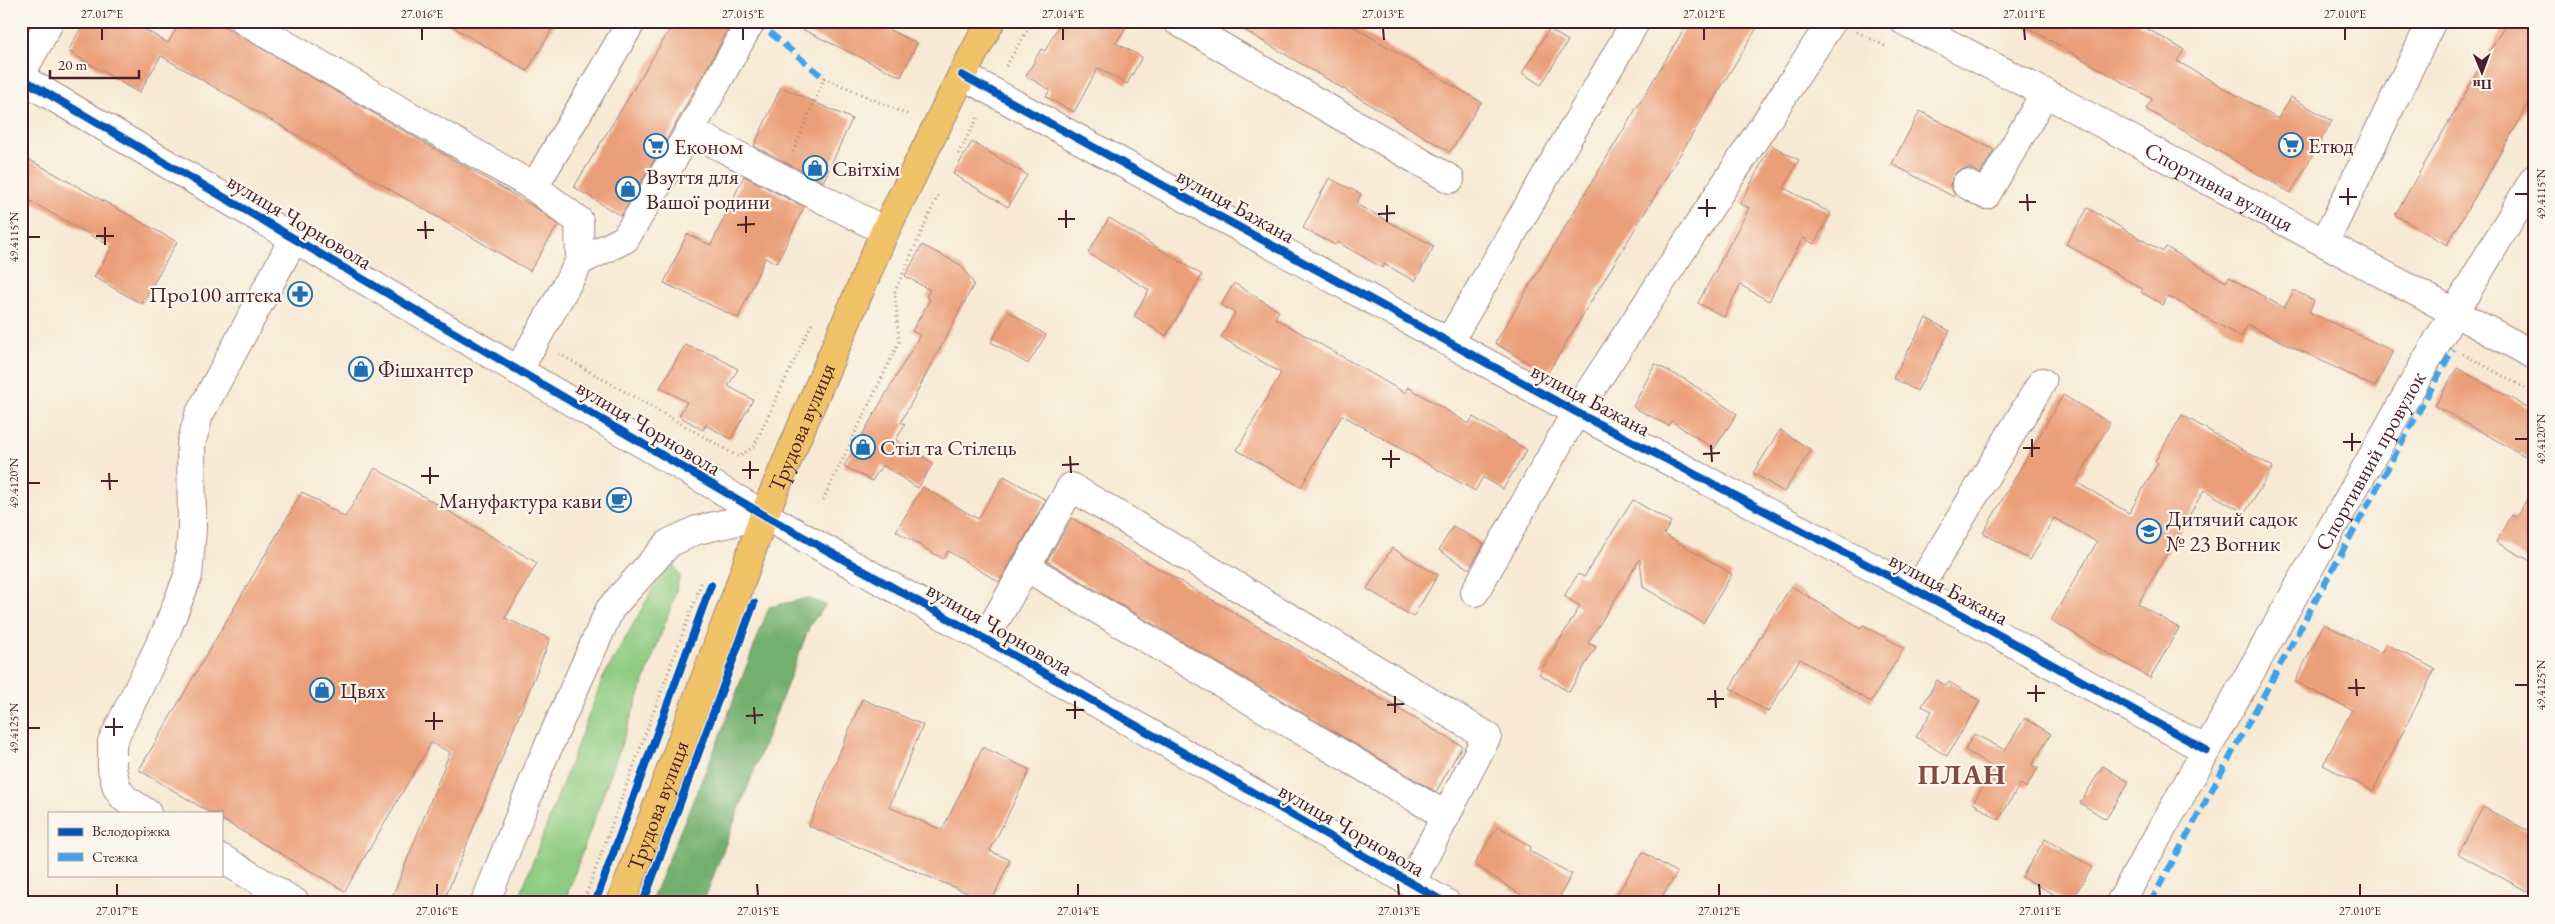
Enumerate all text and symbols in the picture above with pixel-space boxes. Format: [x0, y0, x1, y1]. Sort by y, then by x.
text: 27.017°E [81, 6, 123, 22]
text: 27.016°E [401, 6, 443, 22]
text: 27.015°E [722, 6, 764, 22]
text: 27.014°E [1042, 6, 1084, 22]
text: 27.013°E [1362, 6, 1404, 22]
text: 27.012°E [1683, 6, 1725, 22]
text: 27.011°E [2003, 6, 2045, 22]
text: 27.010°E [2324, 6, 2366, 22]
scale bar [50, 48, 139, 80]
north arrow [2458, 48, 2508, 98]
text: 20 m [58, 55, 87, 74]
text: Пн [2472, 76, 2492, 94]
place label: Етюд [2308, 131, 2353, 160]
place label: Економ [674, 132, 744, 161]
supermarket icon: Етюд [2278, 132, 2304, 158]
supermarket icon: Економ [643, 133, 669, 159]
street label: Спортивна вулиця [2139, 135, 2299, 239]
place label: Світхім [832, 154, 900, 183]
shop icon: Світхім [802, 155, 828, 181]
street label: вулиця Бажана [1171, 161, 1300, 250]
place label: Взуття для Вашої родини [646, 162, 770, 216]
street label: вулиця Чорновола [222, 167, 378, 276]
text: 49.4115°N [2533, 168, 2549, 219]
shop icon: Взуття для Вашої родини [615, 176, 641, 202]
text: 49.4115°N [6, 211, 22, 262]
place label: Про100 аптека [149, 280, 282, 309]
pharmacy icon: Про100 аптека [287, 281, 313, 307]
place label: Фішхантер [378, 355, 474, 384]
shop icon: Фішхантер [348, 356, 374, 382]
street label: вулиця Бажана [1526, 356, 1656, 443]
street label: Трудова вулиця [762, 358, 842, 496]
street label: Спортивний провулок [2308, 366, 2433, 556]
street label: вулиця Чорновола [571, 373, 727, 482]
text: 49.4120°N [2533, 413, 2549, 464]
place label: Стіл та Стілець [880, 433, 1017, 462]
shop icon: Стіл та Стілець [850, 434, 876, 460]
text: 49.4120°N [6, 457, 22, 508]
place label: Мануфактура кави [439, 486, 602, 515]
cafe icon: Мануфактура кави [606, 487, 632, 513]
place label: Дитячий садок № 23 Вогник [2166, 504, 2298, 558]
school or university icon: Дитячий садок № 23 Вогник [2136, 518, 2162, 544]
street label: вулиця Бажана [1884, 545, 2014, 632]
street label: вулиця Чорновола [921, 575, 1078, 682]
text: 49.4125°N [2533, 659, 2549, 710]
place label: Цвях [340, 676, 386, 705]
shop icon: Цвях [309, 677, 335, 703]
text: 49.4125°N [6, 702, 22, 753]
street label: Трудова вулиця [620, 736, 696, 875]
district label: ПЛАН [1917, 756, 2007, 792]
street label: вулиця Чорновола [1273, 776, 1430, 883]
legend [48, 812, 222, 876]
text: Велодоріжка [92, 821, 170, 840]
text: Стежка [92, 847, 138, 866]
text: 27.017°E [96, 903, 138, 919]
text: 27.016°E [416, 903, 458, 919]
text: 27.015°E [737, 903, 779, 919]
text: 27.014°E [1057, 903, 1099, 919]
text: 27.013°E [1378, 903, 1420, 919]
text: 27.012°E [1698, 903, 1740, 919]
text: 27.011°E [2019, 903, 2061, 919]
text: 27.010°E [2339, 903, 2381, 919]

